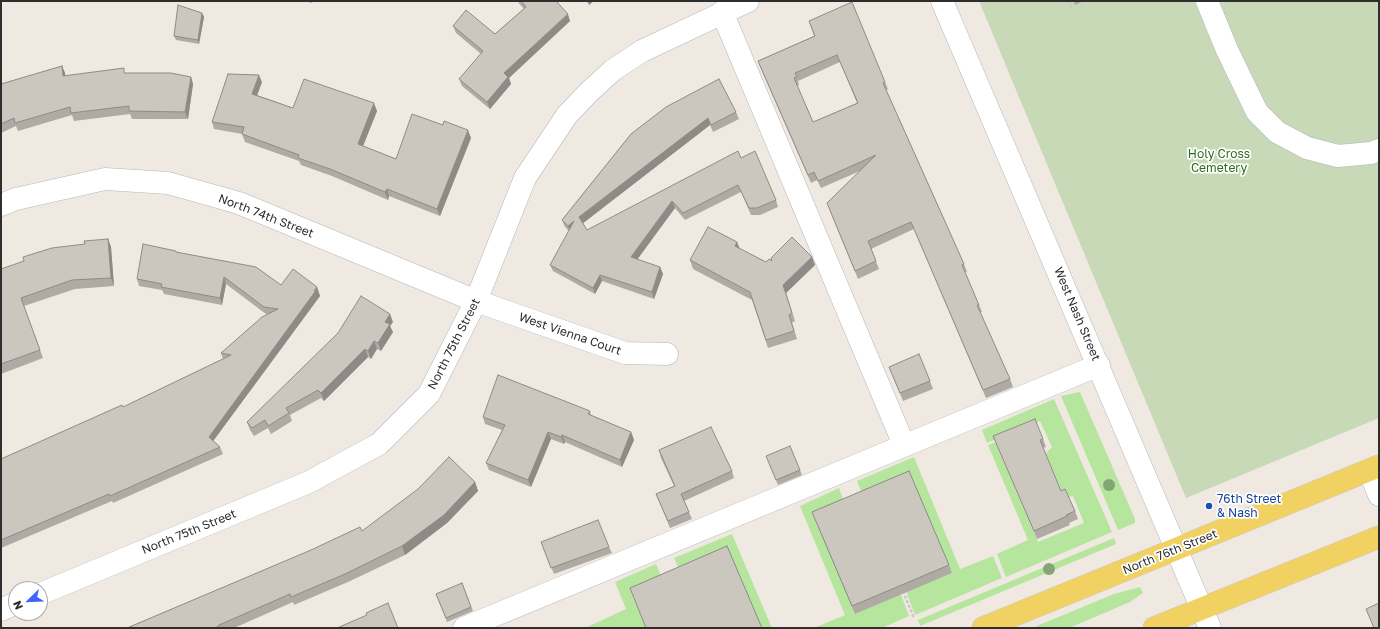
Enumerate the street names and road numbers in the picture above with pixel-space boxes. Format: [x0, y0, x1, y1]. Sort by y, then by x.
street label: North 74th Street [216, 191, 316, 241]
street label: West Nash Street [1051, 265, 1103, 363]
street label: North 75th Street [425, 296, 483, 392]
street label: West Vienna Court [517, 310, 623, 358]
street label: North 75th Street [140, 507, 238, 557]
street label: North 76th Street [1121, 526, 1219, 578]

